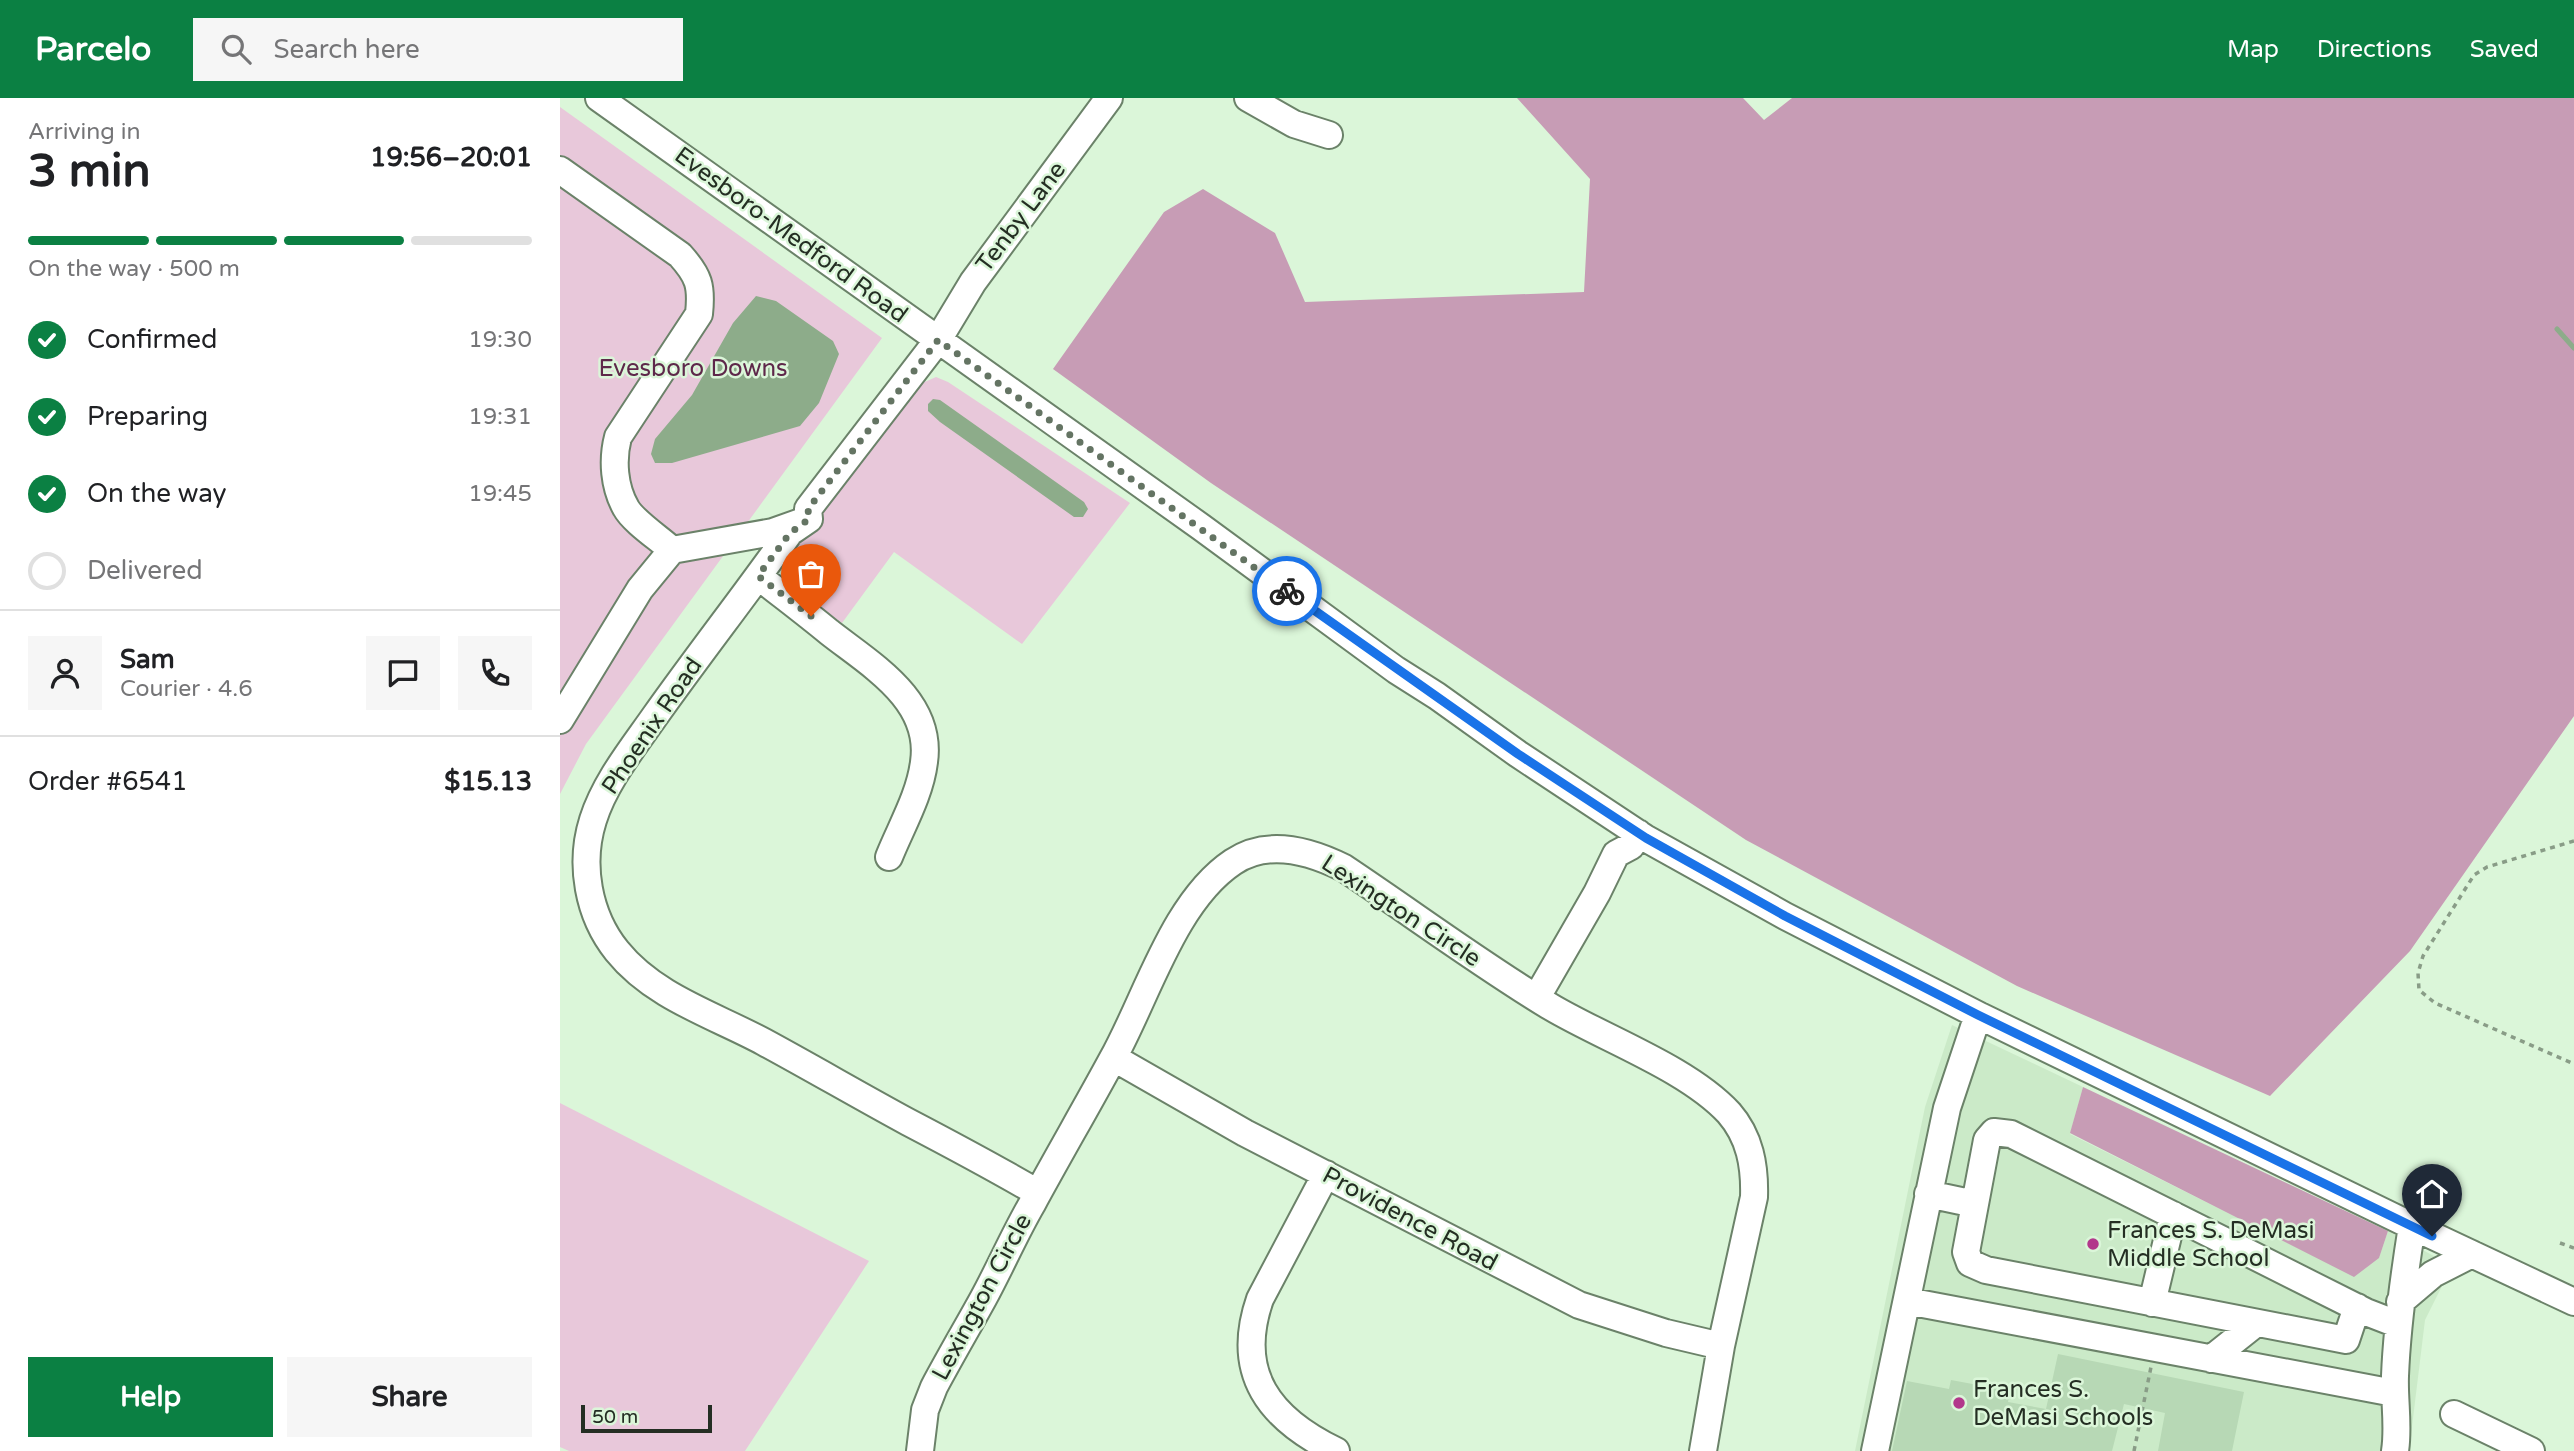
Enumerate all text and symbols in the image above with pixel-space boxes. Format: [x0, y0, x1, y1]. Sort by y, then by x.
search box [193, 18, 683, 81]
text: Parcelo [35, 30, 151, 69]
icon: search [217, 30, 255, 68]
text: Search here [273, 34, 420, 65]
text: Map [2227, 35, 2279, 64]
text: Directions [2317, 35, 2432, 64]
text: Saved [2470, 35, 2539, 64]
text: Arriving in [28, 118, 141, 146]
street label: Evesboro-Medford Road [669, 141, 913, 329]
text: 19:56–20:01 [370, 142, 532, 173]
text: 3 min [28, 144, 151, 199]
street label: Tenby Lane [970, 156, 1072, 278]
text: On the way · 500 m [28, 255, 240, 283]
icon: check [28, 321, 66, 359]
text: Confirmed [87, 324, 217, 355]
text: 19:30 [468, 326, 532, 354]
park label: Evesboro Downs [598, 354, 788, 383]
icon: check [28, 398, 66, 436]
text: Preparing [87, 401, 208, 432]
text: 19:31 [468, 403, 532, 431]
icon: check [28, 475, 66, 513]
text: On the way [87, 478, 227, 509]
text: 19:45 [468, 480, 532, 508]
pin [781, 544, 841, 616]
text: Delivered [87, 555, 203, 586]
icon: bag [792, 555, 830, 593]
courier [1252, 556, 1322, 626]
icon: bike [1268, 572, 1306, 610]
button: person [28, 636, 102, 710]
button: chat [366, 636, 440, 710]
button: phone [458, 636, 532, 710]
text: Sam [120, 644, 175, 675]
street label: Phoenix Road [596, 652, 708, 800]
text: Courier · 4.6 [120, 675, 253, 703]
text: Order #6541 [28, 766, 188, 797]
text: $15.13 [444, 766, 532, 797]
street label: Lexington Circle [1316, 849, 1486, 973]
street label: Providence Road [1318, 1161, 1502, 1277]
pin [2402, 1164, 2462, 1236]
icon: home [2413, 1175, 2451, 1213]
street label: Lexington Circle [926, 1209, 1038, 1385]
place label: Frances S. DeMasi Middle School [2107, 1216, 2315, 1273]
marker: Frances S. DeMasi Middle School [2085, 1236, 2101, 1252]
button: Help [28, 1357, 273, 1437]
button: Share [287, 1357, 532, 1437]
place label: Frances S. DeMasi Schools [1973, 1375, 2153, 1432]
marker: Frances S. DeMasi Schools [1951, 1395, 1967, 1411]
scale bar [581, 1402, 712, 1434]
text: 50 m [592, 1406, 638, 1428]

